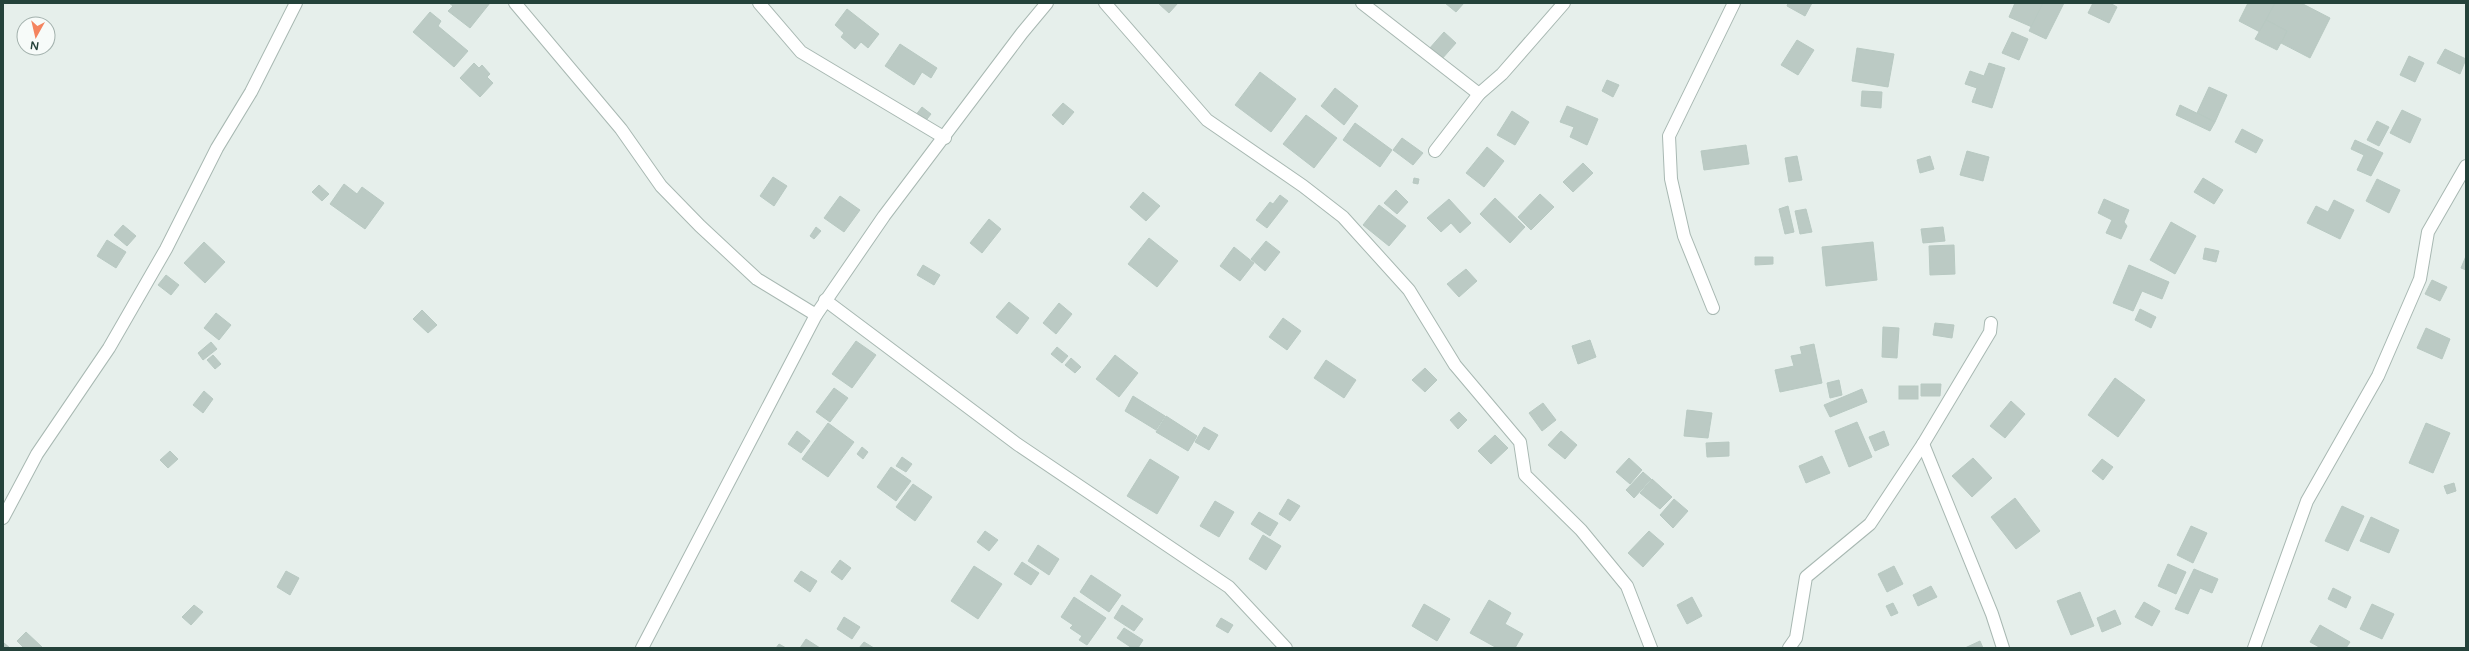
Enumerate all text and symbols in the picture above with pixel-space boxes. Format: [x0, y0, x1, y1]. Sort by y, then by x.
north arrow [16, 16, 56, 56]
text: N [29, 38, 40, 52]

